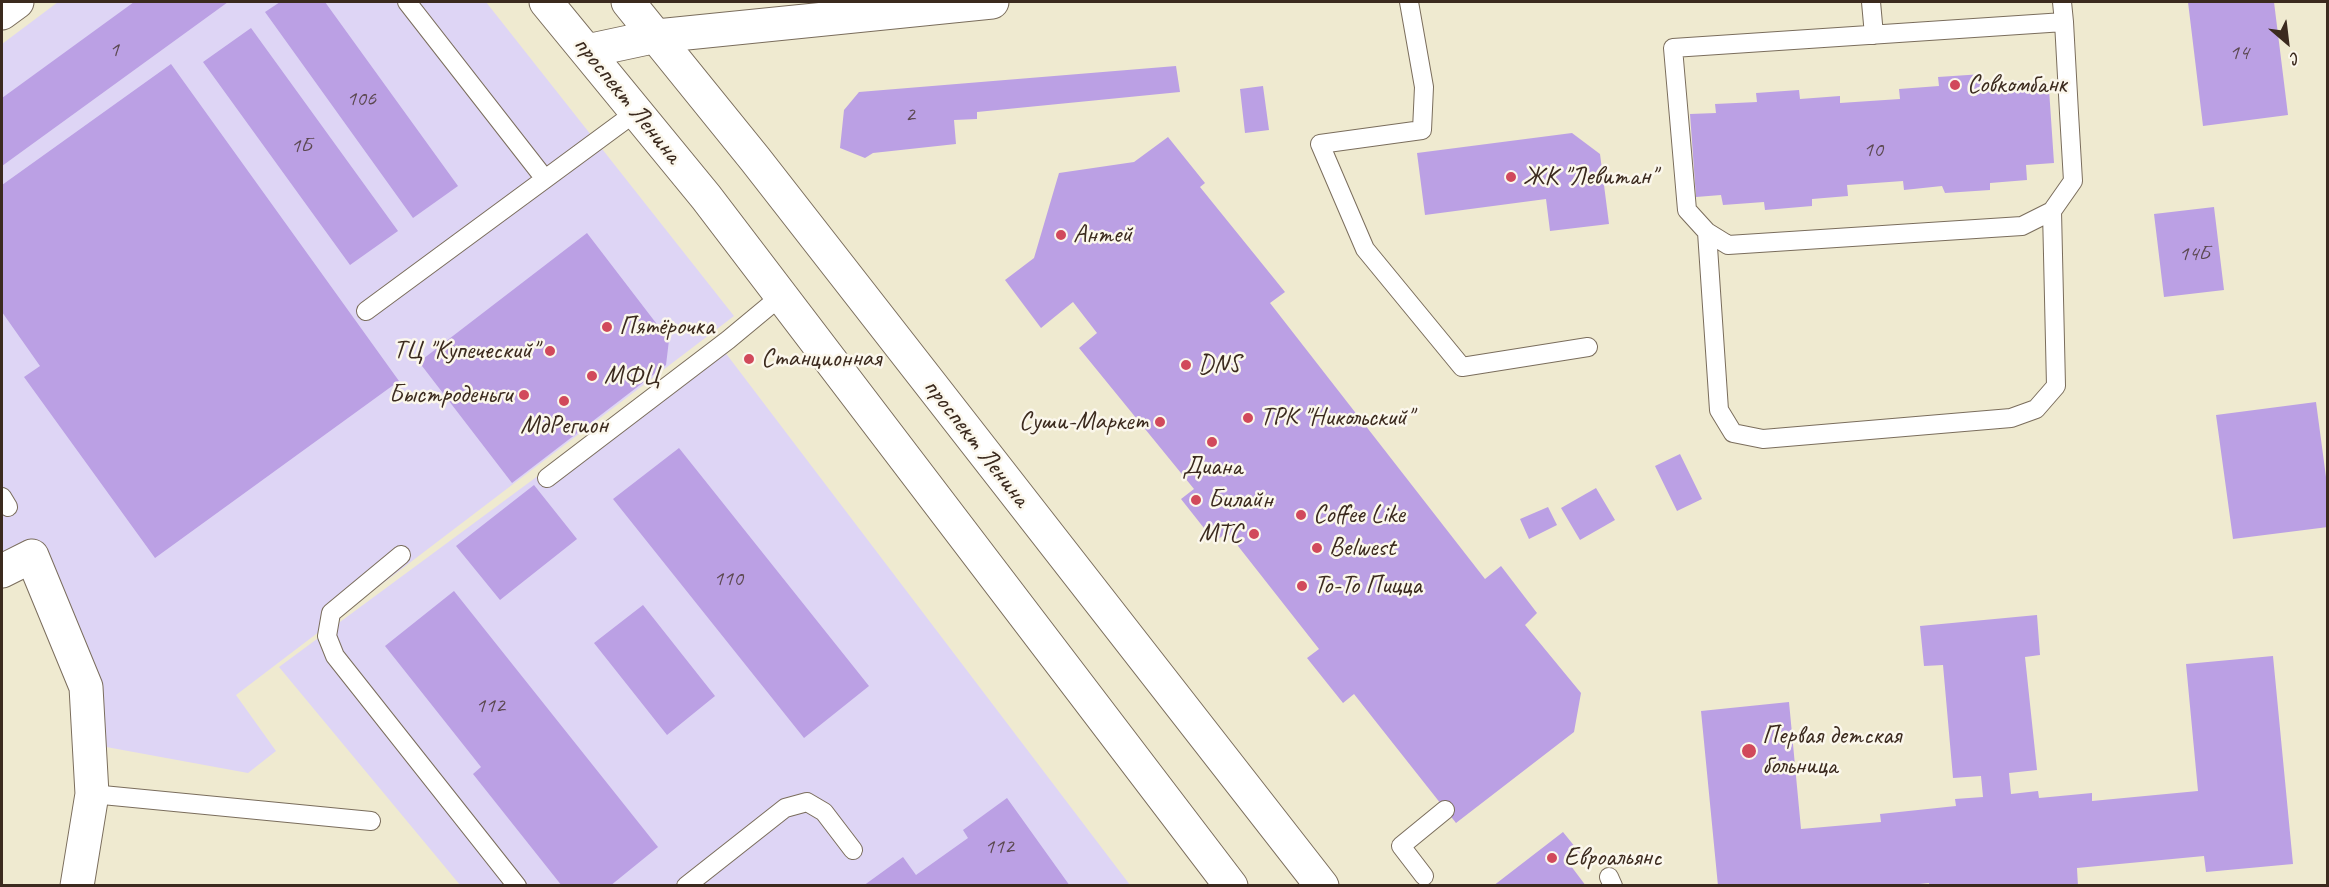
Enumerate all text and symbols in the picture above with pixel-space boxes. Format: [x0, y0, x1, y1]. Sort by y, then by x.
north arrow [2257, 12, 2317, 72]
street label: проспект Ленина [566, 30, 688, 170]
house number: 1 [109, 37, 119, 63]
house number: 14 [2229, 40, 2249, 66]
text: С [2287, 47, 2304, 69]
place label: Совкомбанк [1967, 69, 2067, 101]
marker: Совкомбанк [1948, 78, 1962, 92]
house number: 106 [346, 86, 376, 112]
house number: 2 [905, 102, 915, 128]
house number: 1Б [290, 133, 312, 159]
house number: 10 [1863, 137, 1883, 163]
place label: ЖК "Левитан" [1523, 161, 1656, 193]
marker: ЖК "Левитан" [1504, 170, 1518, 184]
place label: Антей [1073, 219, 1132, 251]
marker: Антей [1054, 228, 1068, 242]
house number: 14Б [2179, 241, 2209, 267]
place label: Пятёрочка [619, 311, 714, 343]
marker: Пятёрочка [600, 320, 614, 334]
place label: ТЦ "Купеческий" [393, 335, 538, 367]
place label: Станционная [761, 343, 881, 375]
marker: ТЦ "Купеческий" [543, 344, 557, 358]
place label: DNS [1198, 349, 1240, 381]
marker: Станционная [742, 352, 756, 366]
marker: DNS [1179, 358, 1193, 372]
place label: МФЦ [604, 360, 659, 392]
marker: МФЦ [585, 369, 599, 383]
street label: проспект Ленина [916, 372, 1036, 514]
place label: Быстроденьги [389, 379, 512, 411]
marker: Быстроденьги [517, 388, 531, 402]
marker: МдРегион [557, 394, 571, 408]
place label: ТРК "Никольский" [1260, 402, 1413, 434]
place label: Суши-Маркет [1019, 406, 1148, 438]
place label: МдРегион [520, 410, 608, 442]
marker: ТРК "Никольский" [1241, 411, 1255, 425]
marker: Суши-Маркет [1153, 415, 1167, 429]
marker: Диана [1205, 435, 1219, 449]
place label: Диана [1182, 451, 1242, 483]
place label: Билайн [1208, 484, 1273, 516]
marker: Билайн [1189, 493, 1203, 507]
place label: Coffee Like [1313, 499, 1405, 531]
marker: Coffee Like [1294, 508, 1308, 522]
place label: МТС [1199, 518, 1242, 550]
marker: МТС [1247, 527, 1261, 541]
place label: Belwest [1329, 532, 1395, 564]
marker: Belwest [1310, 541, 1324, 555]
house number: 110 [713, 566, 743, 592]
place label: То-То Пицца [1314, 570, 1422, 602]
marker: То-То Пицца [1295, 579, 1309, 593]
house number: 112 [475, 693, 505, 719]
place label: Первая детская больница [1762, 720, 1901, 782]
marker: Первая детская больница [1740, 742, 1758, 760]
house number: 112 [984, 834, 1014, 860]
place label: Евроальянс [1564, 842, 1661, 874]
marker: Евроальянс [1545, 851, 1559, 865]

